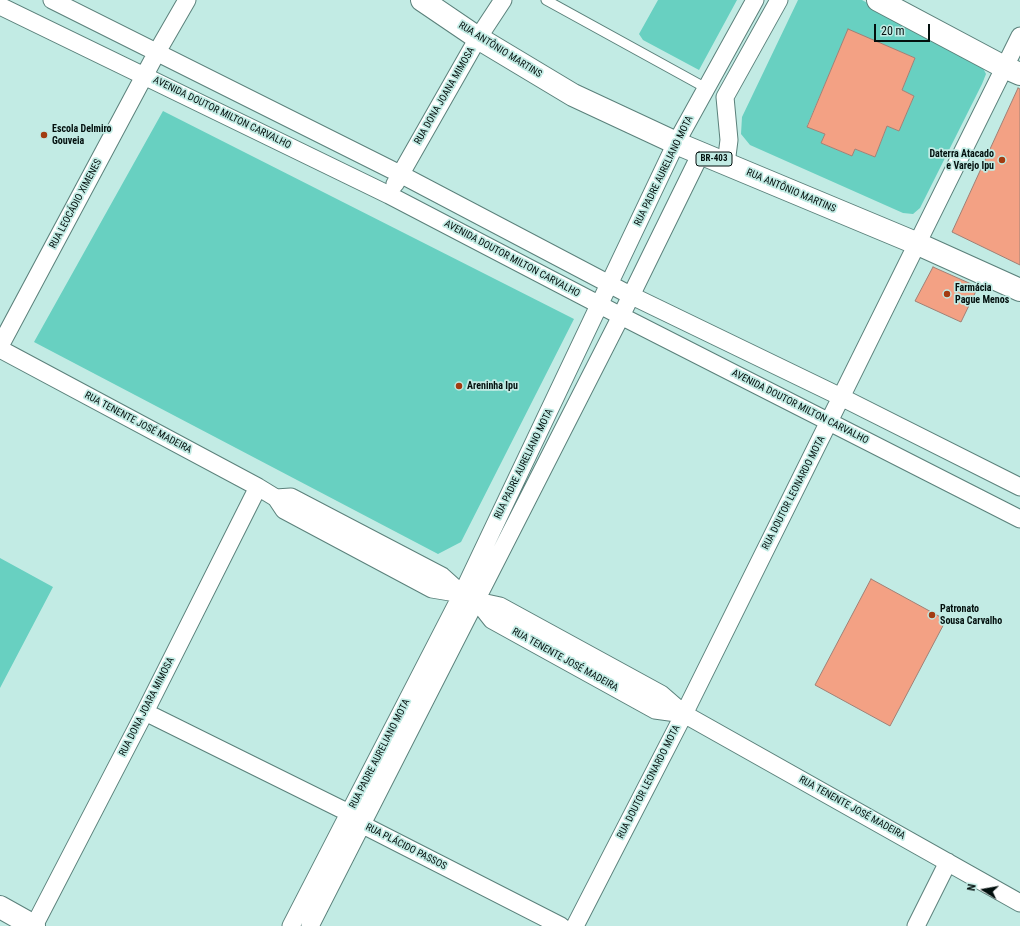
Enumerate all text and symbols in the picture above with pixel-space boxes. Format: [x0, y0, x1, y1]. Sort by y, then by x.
scale bar [876, 16, 932, 42]
street label: RUA ANTÔNIO MARTINS [456, 19, 544, 81]
text: 20 m [881, 24, 905, 38]
street label: RUA DONA JOANA MIMOSA [412, 45, 478, 147]
street label: AVENIDA DOUTOR MILTON CARVALHO [151, 74, 293, 152]
street label: RUA PADRE AURELIANO MOTA [632, 114, 696, 228]
place label: Escola Delmiro Gouveia [52, 123, 112, 146]
marker: Escola Delmiro Gouveia [39, 130, 49, 140]
place label: Daterra Atacado e Varejo Ipu [929, 148, 994, 172]
road number: BR-403 [696, 152, 732, 166]
marker: Daterra Atacado e Varejo Ipu [997, 155, 1007, 165]
street label: RUA LEOCÁDIO XIMENES [47, 157, 105, 251]
street label: RUA ANTÔNIO MARTINS [744, 167, 838, 215]
street label: AVENIDA DOUTOR MILTON CARVALHO [442, 218, 582, 300]
place label: Farmácia Pague Menos [955, 282, 1009, 306]
marker: Farmácia Pague Menos [942, 289, 952, 299]
street label: AVENIDA DOUTOR MILTON CARVALHO [730, 367, 870, 447]
place label: Areninha Ipu [467, 380, 518, 392]
marker: Areninha Ipu [454, 381, 464, 391]
street label: RUA TENENTE JOSÉ MADEIRA [82, 390, 194, 456]
street label: RUA PADRE AURELIANO MOTA [492, 407, 556, 521]
street label: RUA DOUTOR LEONARDO MOTA [760, 434, 828, 552]
place label: Patronato Sousa Carvalho [940, 603, 1002, 626]
marker: Patronato Sousa Carvalho [927, 610, 937, 620]
street label: RUA TENENTE JOSÉ MADEIRA [510, 626, 620, 694]
street label: RUA DONA JOARA MIMOSA [117, 656, 177, 758]
street label: RUA PADRE AURELIANO MOTA [347, 697, 413, 811]
street label: RUA DOUTOR LEONARDO MOTA [615, 723, 683, 841]
street label: RUA TENENTE JOSÉ MADEIRA [797, 774, 907, 842]
street label: RUA PLÁCIDO PASSOS [363, 821, 449, 873]
north arrow [964, 870, 1004, 910]
text: N [965, 883, 979, 892]

